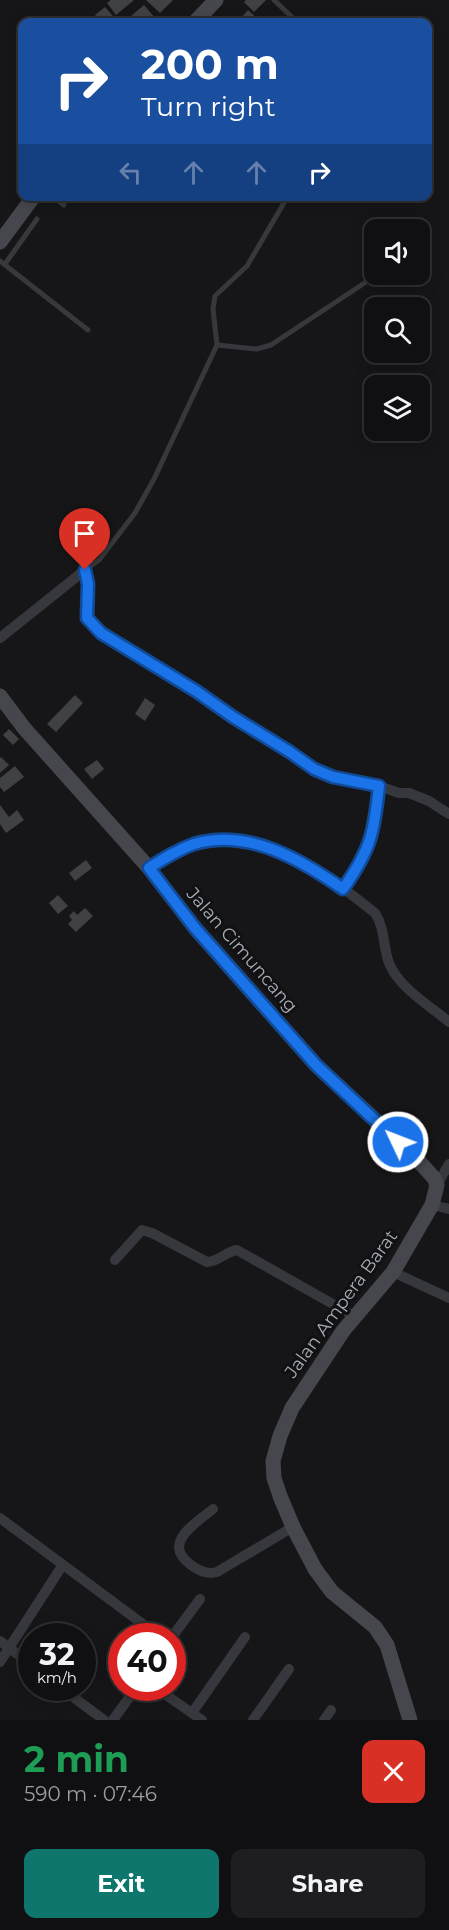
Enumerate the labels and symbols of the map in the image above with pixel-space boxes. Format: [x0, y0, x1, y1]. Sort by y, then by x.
pin [59, 508, 110, 570]
street label: Jalan Cimuncang [181, 882, 302, 1017]
position arrow [366, 1110, 430, 1174]
street label: Jalan Ampera Barat [279, 1226, 402, 1383]
speed limit sign: 40 [108, 1623, 186, 1701]

